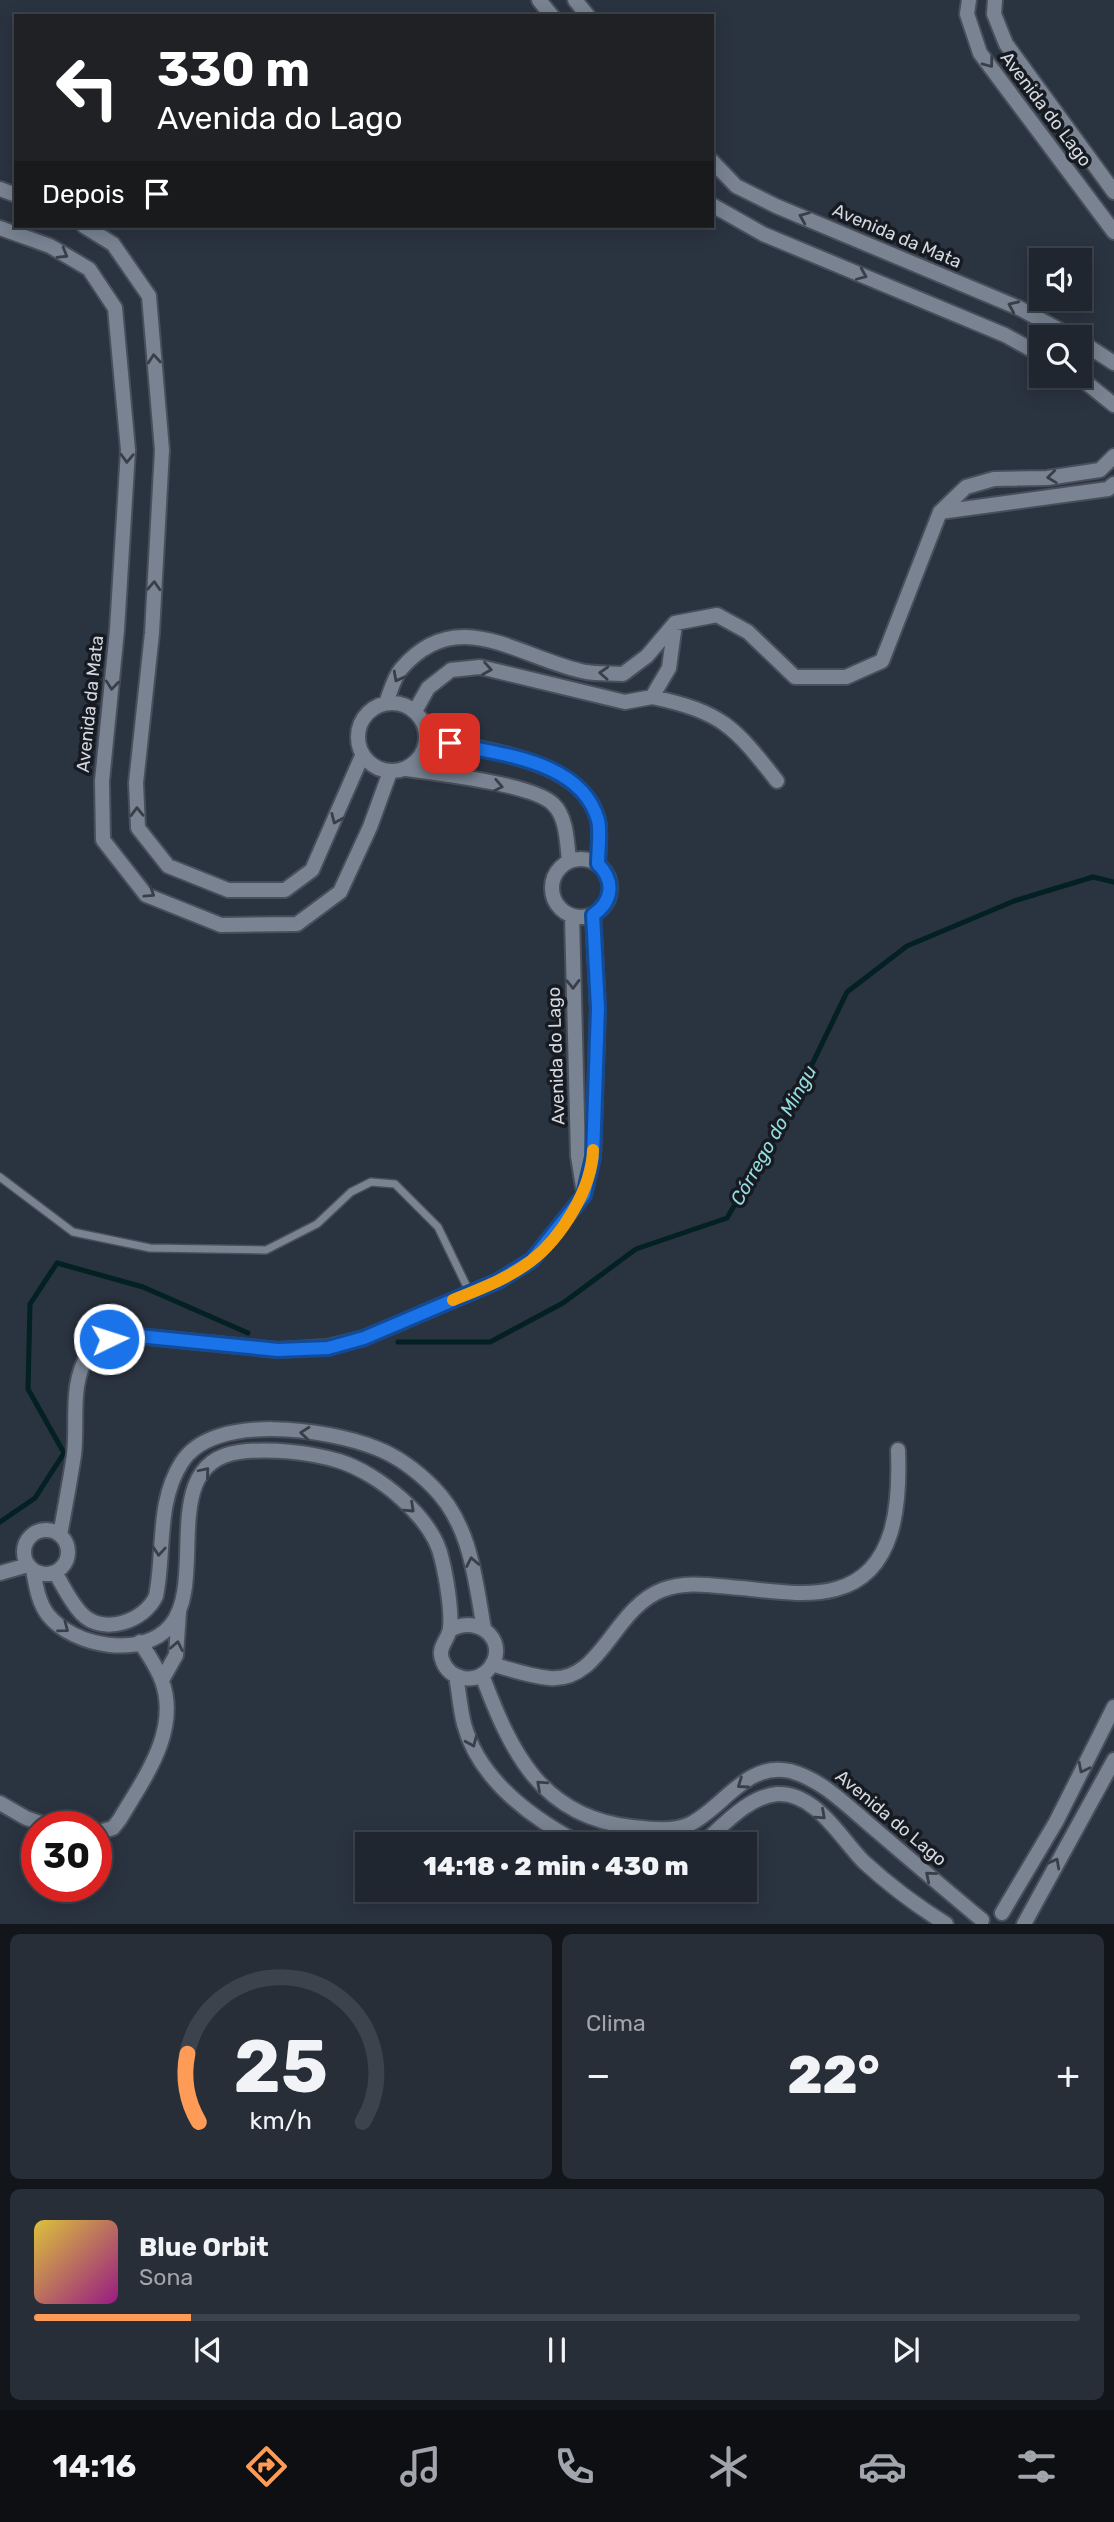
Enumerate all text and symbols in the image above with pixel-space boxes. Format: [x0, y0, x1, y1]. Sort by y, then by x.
text: 330 m [157, 40, 310, 98]
icon: left [42, 42, 133, 133]
street label: Avenida do Lago [996, 47, 1096, 171]
one-way arrow [980, 56, 993, 68]
text: Avenida do Lago [157, 99, 403, 137]
icon: arrive [138, 175, 176, 213]
text: Depois [42, 179, 124, 210]
street label: Avenida da Mata [829, 199, 965, 273]
one-way arrow [798, 212, 810, 226]
one-way arrow [55, 245, 68, 258]
map controls [1029, 248, 1092, 388]
button: sound [1029, 248, 1092, 311]
one-way arrow [855, 267, 868, 281]
one-way arrow [1008, 300, 1021, 314]
button: search [1029, 325, 1092, 388]
one-way arrow [147, 353, 162, 365]
one-way arrow [119, 453, 135, 463]
one-way arrow [1046, 469, 1058, 484]
one-way arrow [147, 580, 162, 591]
street label: Avenida da Mata [72, 634, 108, 774]
one-way arrow [481, 661, 493, 676]
one-way arrow [598, 666, 609, 681]
one-way arrow [393, 669, 406, 682]
one-way arrow [104, 679, 119, 690]
pin [420, 713, 480, 773]
icon: arrive [431, 724, 469, 762]
one-way arrow [492, 777, 504, 792]
one-way arrow [129, 807, 145, 817]
one-way arrow [330, 811, 344, 824]
one-way arrow [142, 885, 155, 898]
one-way arrow [565, 979, 581, 990]
street label: Avenida do Lago [543, 987, 569, 1125]
water label: Córrego do Mingu [725, 1061, 821, 1209]
position arrow [72, 1302, 146, 1376]
one-way arrow [299, 1426, 310, 1441]
one-way arrow [196, 1467, 209, 1480]
one-way arrow [402, 1499, 415, 1512]
one-way arrow [152, 1546, 167, 1557]
one-way arrow [465, 1556, 480, 1568]
one-way arrow [56, 1619, 68, 1632]
one-way arrow [168, 1640, 183, 1652]
one-way arrow [463, 1735, 477, 1747]
one-way arrow [1078, 1761, 1092, 1773]
street label: Avenida do Lago [831, 1765, 951, 1871]
one-way arrow [738, 1776, 750, 1788]
one-way arrow [536, 1781, 549, 1794]
one-way arrow [813, 1807, 826, 1820]
speed limit sign: 30 [21, 1811, 112, 1902]
text: 14:18 · 2 min · 430 m [423, 1851, 689, 1882]
one-way arrow [1047, 1858, 1061, 1870]
one-way arrow [926, 1872, 939, 1884]
text: Clima [586, 2009, 646, 2037]
text: 25 [234, 2025, 328, 2111]
text: 22° [787, 2044, 880, 2106]
text: − [586, 2052, 611, 2098]
text: + [1056, 2052, 1080, 2098]
text: km/h [250, 2106, 312, 2135]
text: Blue Orbit [139, 2232, 269, 2263]
text: Sona [139, 2263, 193, 2291]
icon: previous [189, 2331, 227, 2369]
icon: pause [538, 2331, 576, 2369]
icon: next [887, 2331, 925, 2369]
icon: directions [242, 2442, 291, 2491]
icon: music [396, 2442, 445, 2491]
icon: phone [550, 2442, 599, 2491]
icon: climate [704, 2442, 753, 2491]
icon: car [858, 2442, 907, 2491]
icon: filters [1012, 2442, 1061, 2491]
text: 14:16 [53, 2447, 136, 2485]

